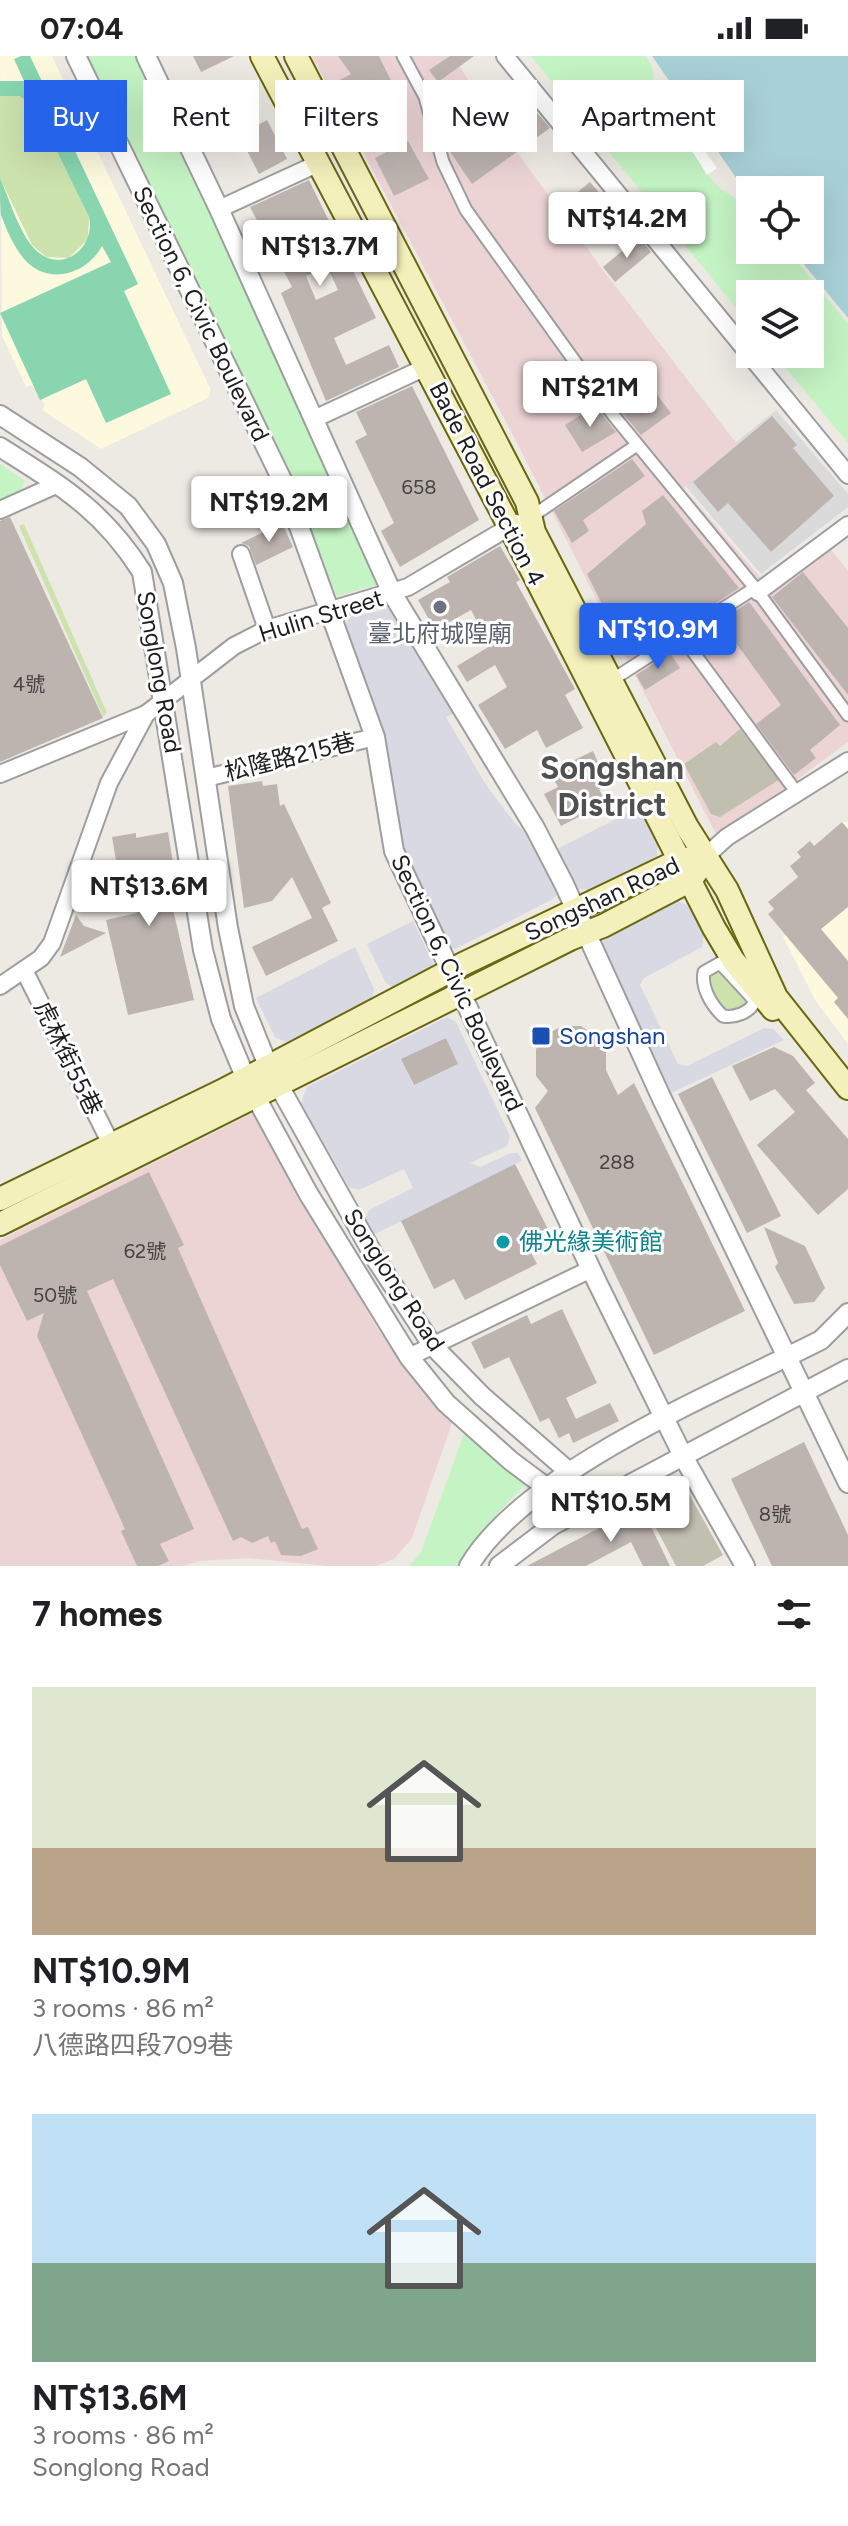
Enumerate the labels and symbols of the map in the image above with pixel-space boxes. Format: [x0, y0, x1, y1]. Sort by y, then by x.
street label: Section 6, Civic Boulevard [127, 182, 276, 446]
pin: NT$14.2M [544, 192, 710, 260]
pin: NT$13.7M [237, 220, 403, 288]
pin: NT$21M [525, 361, 655, 429]
street label: Bade Road Section 4 [423, 377, 551, 591]
house number: 658 [401, 475, 437, 499]
pin: NT$19.2M [186, 476, 352, 544]
street label: Hulin Street [255, 583, 387, 648]
street label: Songlong Road [131, 589, 188, 755]
marker: 臺北府城隍廟 [431, 598, 449, 616]
pin: NT$10.9M [575, 603, 741, 671]
place label: 臺北府城隍廟 [368, 619, 512, 648]
house number: 4號 [13, 672, 45, 696]
street label: 松隆路215巷 [222, 726, 358, 787]
district label: Songshan District [540, 749, 684, 824]
street label: Section 6, Civic Boulevard [385, 850, 530, 1116]
street label: Songshan Road [520, 850, 684, 947]
pin: NT$13.6M [66, 860, 232, 928]
street label: 虎林街55巷 [28, 996, 109, 1120]
place label: Songshan [559, 1021, 665, 1050]
marker: Songshan [530, 1025, 552, 1047]
house number: 288 [599, 1150, 635, 1174]
street label: Songlong Road [338, 1203, 451, 1356]
place label: 佛光緣美術館 [519, 1227, 663, 1256]
marker: 佛光緣美術館 [494, 1233, 512, 1251]
house number: 62號 [124, 1239, 166, 1263]
house number: 50號 [33, 1283, 77, 1307]
pin: NT$10.5M [528, 1476, 694, 1544]
house number: 8號 [759, 1502, 791, 1526]

